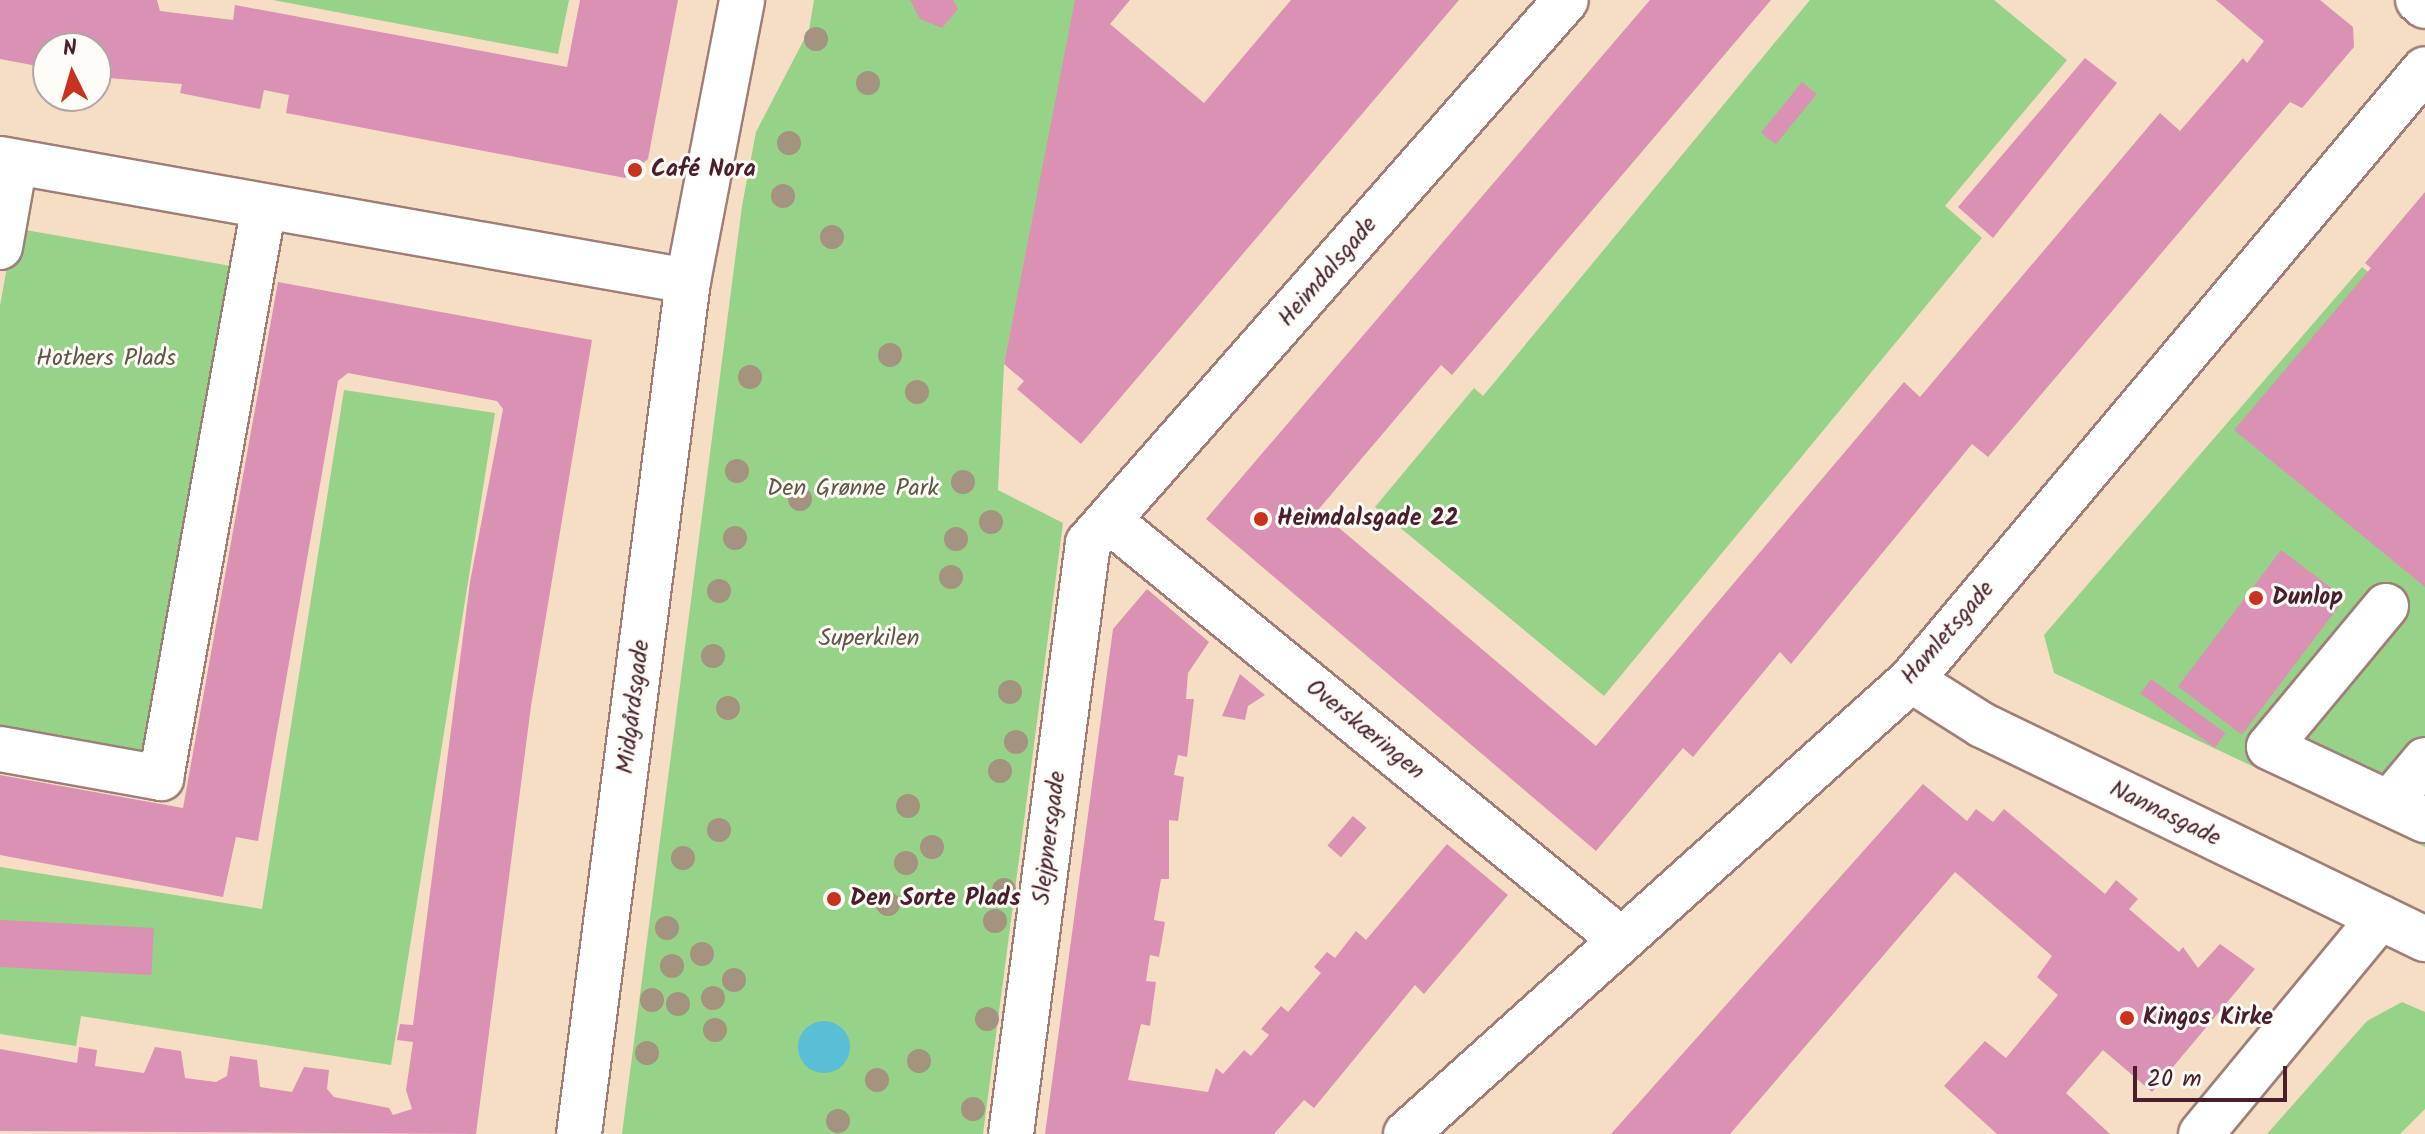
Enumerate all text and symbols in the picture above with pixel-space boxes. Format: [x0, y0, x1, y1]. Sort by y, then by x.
north arrow [32, 32, 112, 112]
text: N [62, 32, 78, 68]
place label: Café Nora [651, 156, 756, 184]
marker: Café Nora [626, 161, 644, 179]
street label: Heimdalsgade [1272, 211, 1384, 333]
park label: Hothers Plads [36, 345, 176, 373]
park label: Den Grønne Park [767, 475, 939, 503]
place label: Heimdalsgade 22 [1277, 505, 1459, 533]
marker: Heimdalsgade 22 [1252, 510, 1270, 528]
street label: Hamletsgade [1895, 575, 2001, 691]
place label: Dunlop [2272, 584, 2343, 612]
marker: Dunlop [2247, 589, 2265, 607]
park label: Superkilen [819, 625, 919, 653]
street label: Midgårdsgade [611, 638, 657, 776]
street label: Overskæringen [1300, 673, 1430, 787]
street label: Slejpnersgade [1028, 770, 1072, 906]
street label: Nannasgade [2105, 775, 2225, 853]
place label: Den Sorte Plads [850, 885, 1021, 913]
marker: Den Sorte Plads [825, 890, 843, 908]
place label: Kingos Kirke [2143, 1004, 2273, 1032]
marker: Kingos Kirke [2118, 1009, 2136, 1027]
scale bar [2137, 1050, 2291, 1100]
text: 20 m [2147, 1060, 2202, 1099]

